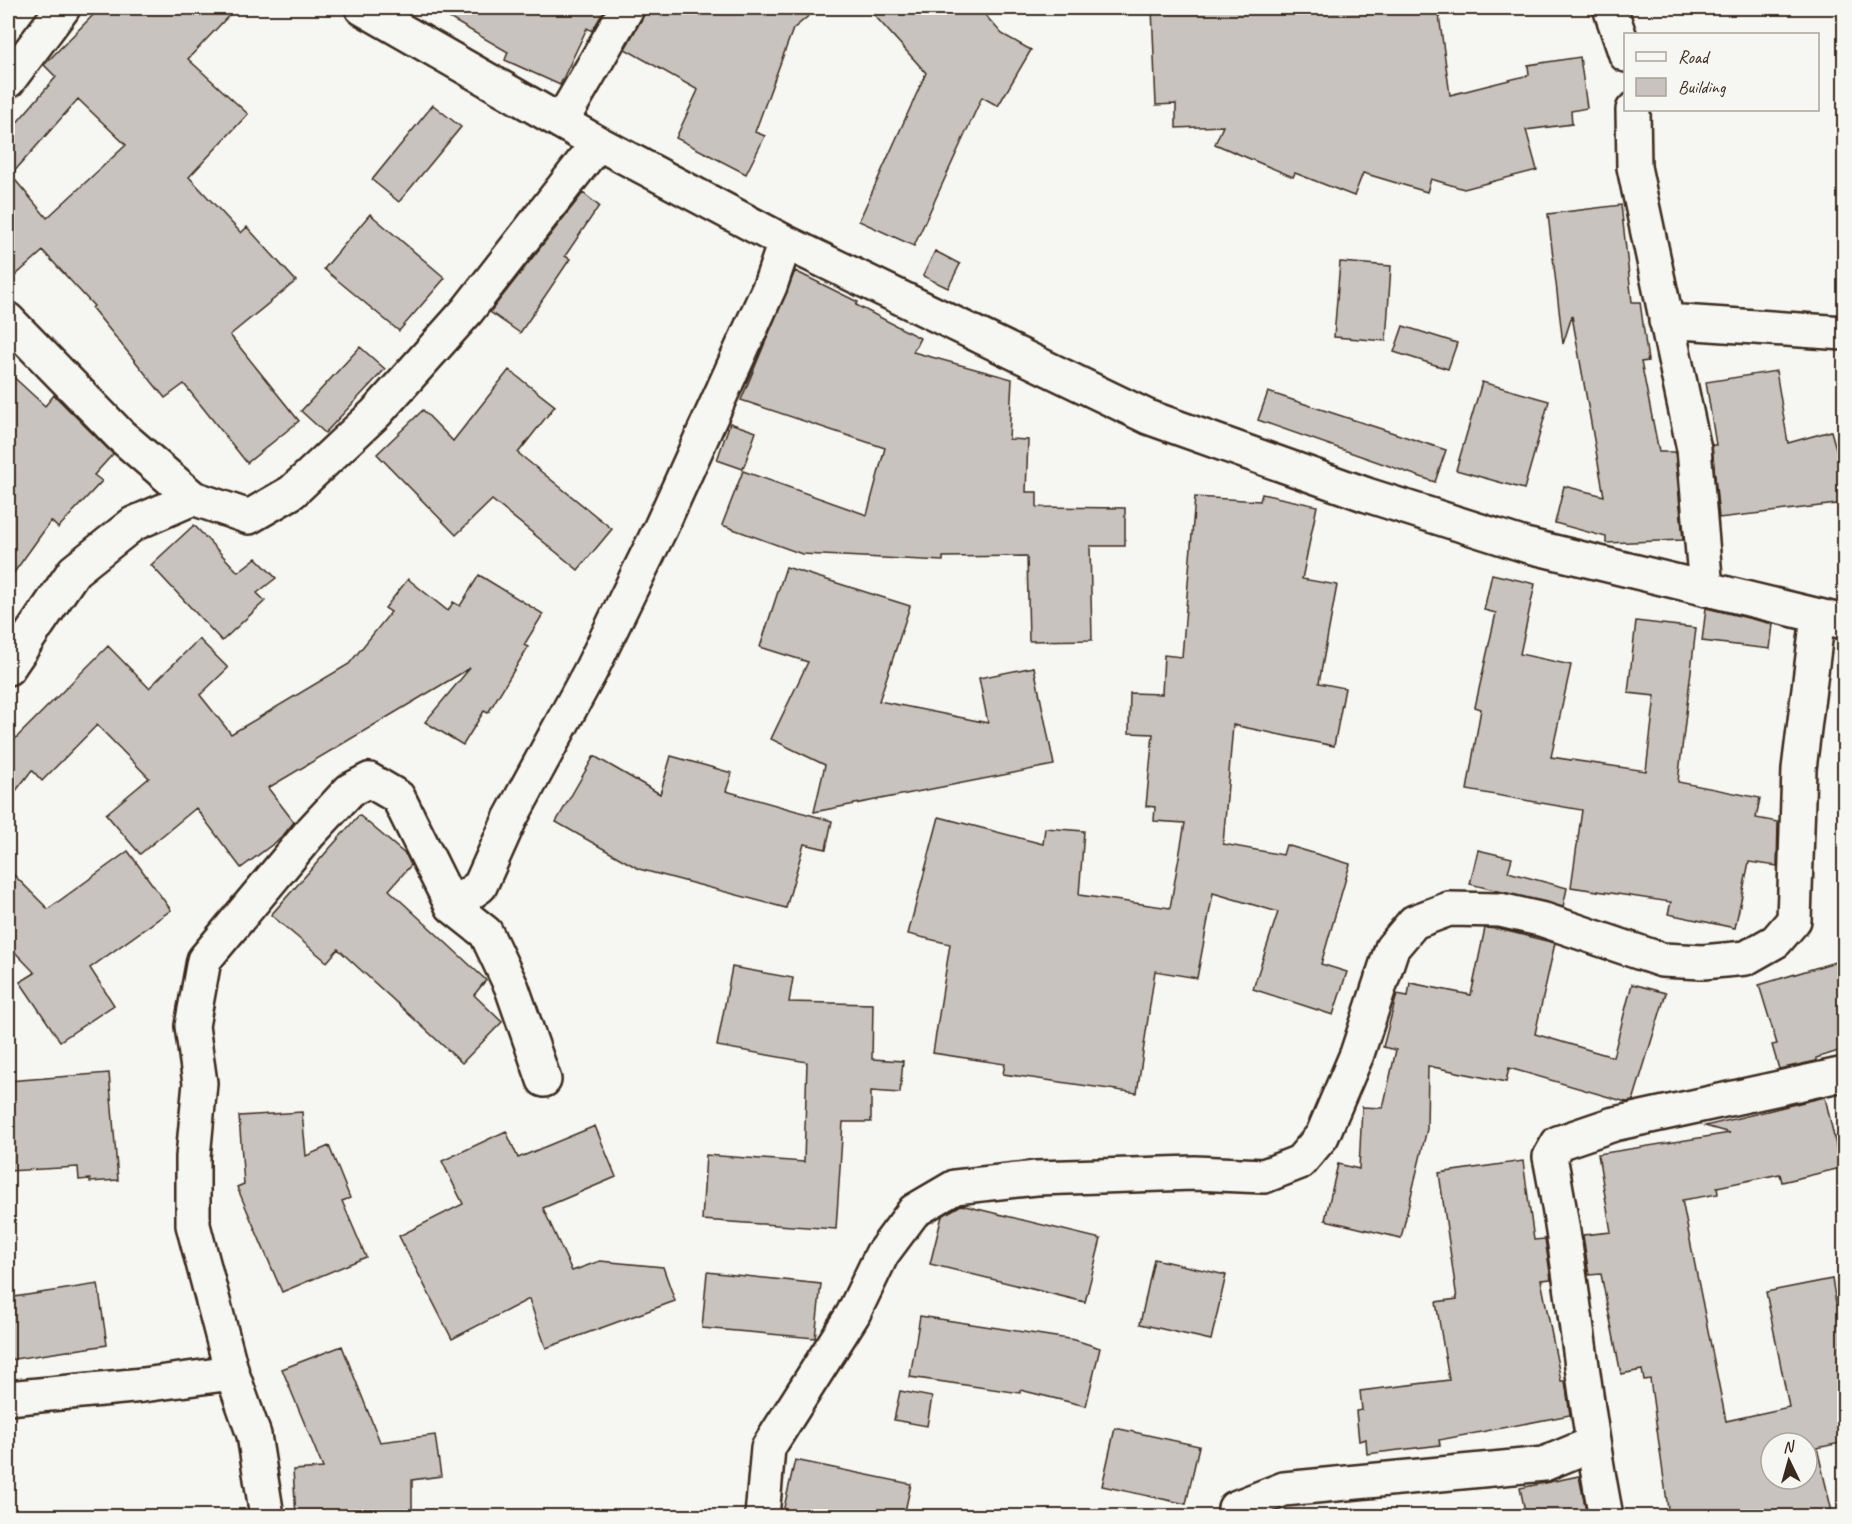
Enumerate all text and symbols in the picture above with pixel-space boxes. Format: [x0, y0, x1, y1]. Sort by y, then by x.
legend [1624, 33, 1819, 111]
text: Road [1678, 46, 1711, 68]
text: Building [1678, 76, 1727, 98]
north arrow [1759, 1431, 1819, 1491]
text: N [1782, 1436, 1797, 1457]

